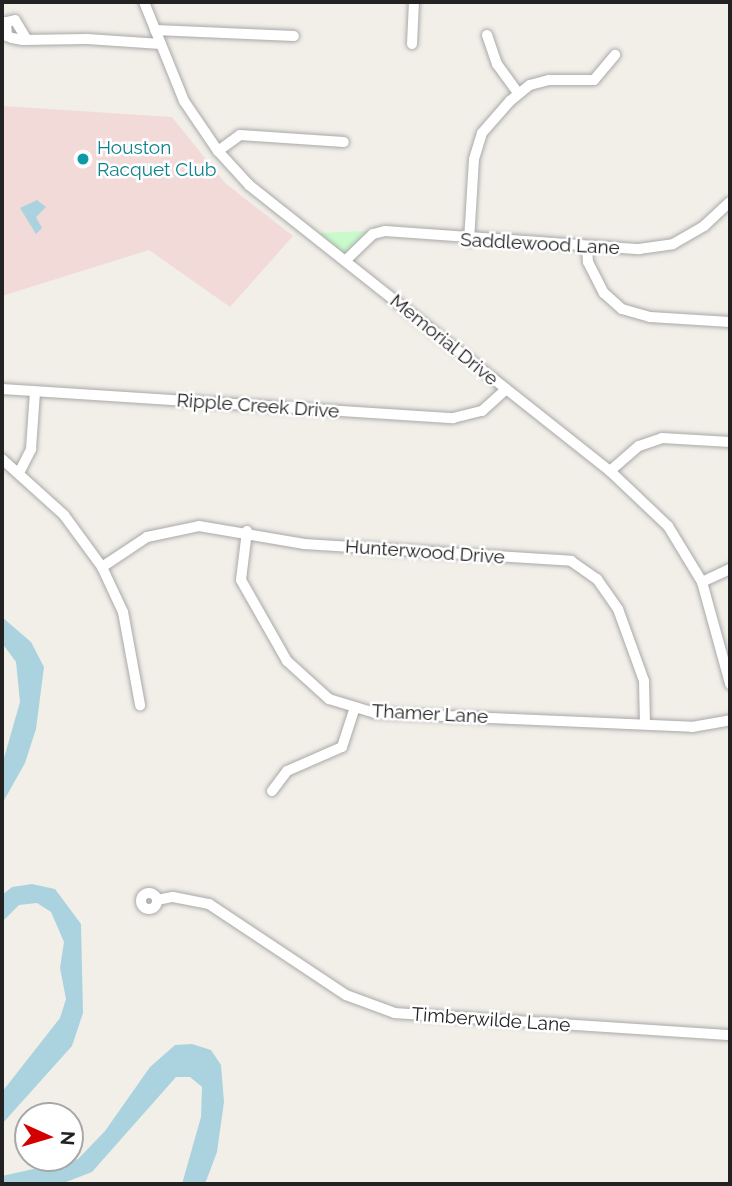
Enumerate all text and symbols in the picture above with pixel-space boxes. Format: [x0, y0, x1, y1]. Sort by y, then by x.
place label: Houston Racquet Club [97, 137, 216, 181]
marker: Houston Racquet Club [75, 151, 91, 167]
street label: Saddlewood Lane [460, 228, 620, 260]
street label: Memorial Drive [385, 289, 503, 391]
street label: Ripple Creek Drive [176, 389, 340, 423]
street label: Hunterwood Drive [344, 535, 506, 569]
street label: Thamer Lane [371, 700, 489, 728]
street label: Timberwilde Lane [411, 1003, 571, 1037]
north arrow [14, 1102, 84, 1172]
text: N [56, 1130, 79, 1146]

